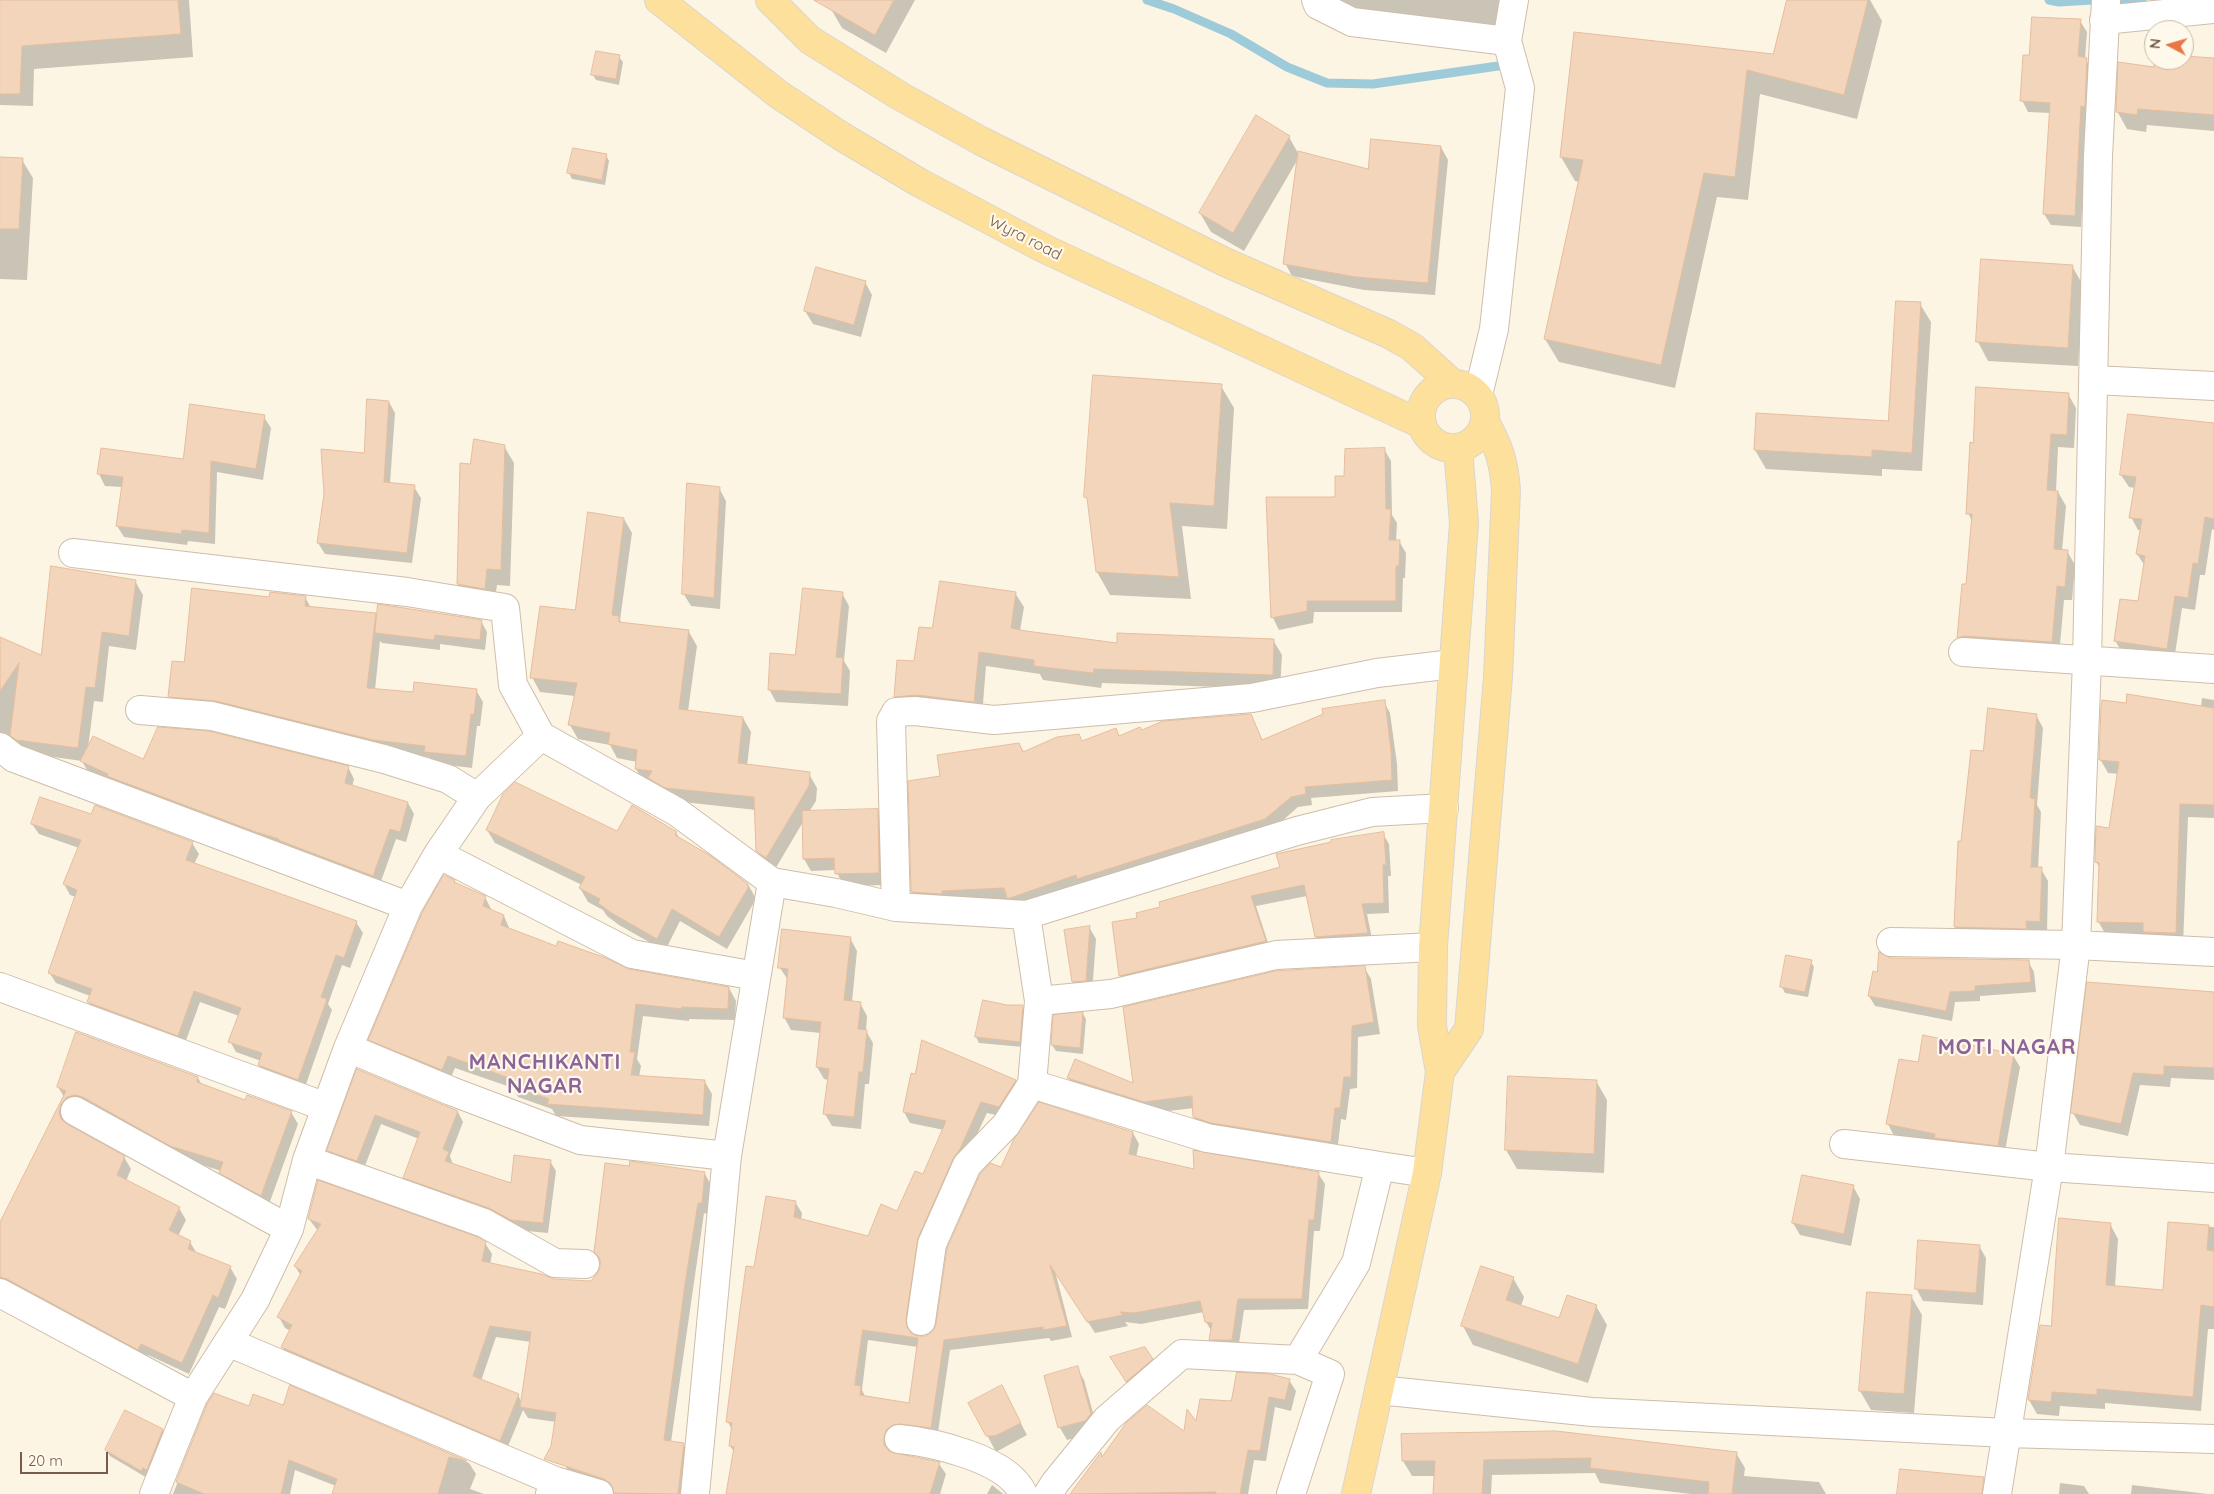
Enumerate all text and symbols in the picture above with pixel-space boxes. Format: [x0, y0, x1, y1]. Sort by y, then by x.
north arrow [2144, 20, 2194, 70]
text: N [2146, 37, 2165, 50]
street label: Wyra road [985, 211, 1065, 265]
district label: MOTI NAGAR [1936, 1035, 2078, 1061]
district label: MANCHIKANTI NAGAR [467, 1050, 623, 1100]
scale bar [22, 1442, 110, 1474]
text: 20 m [28, 1451, 63, 1470]

